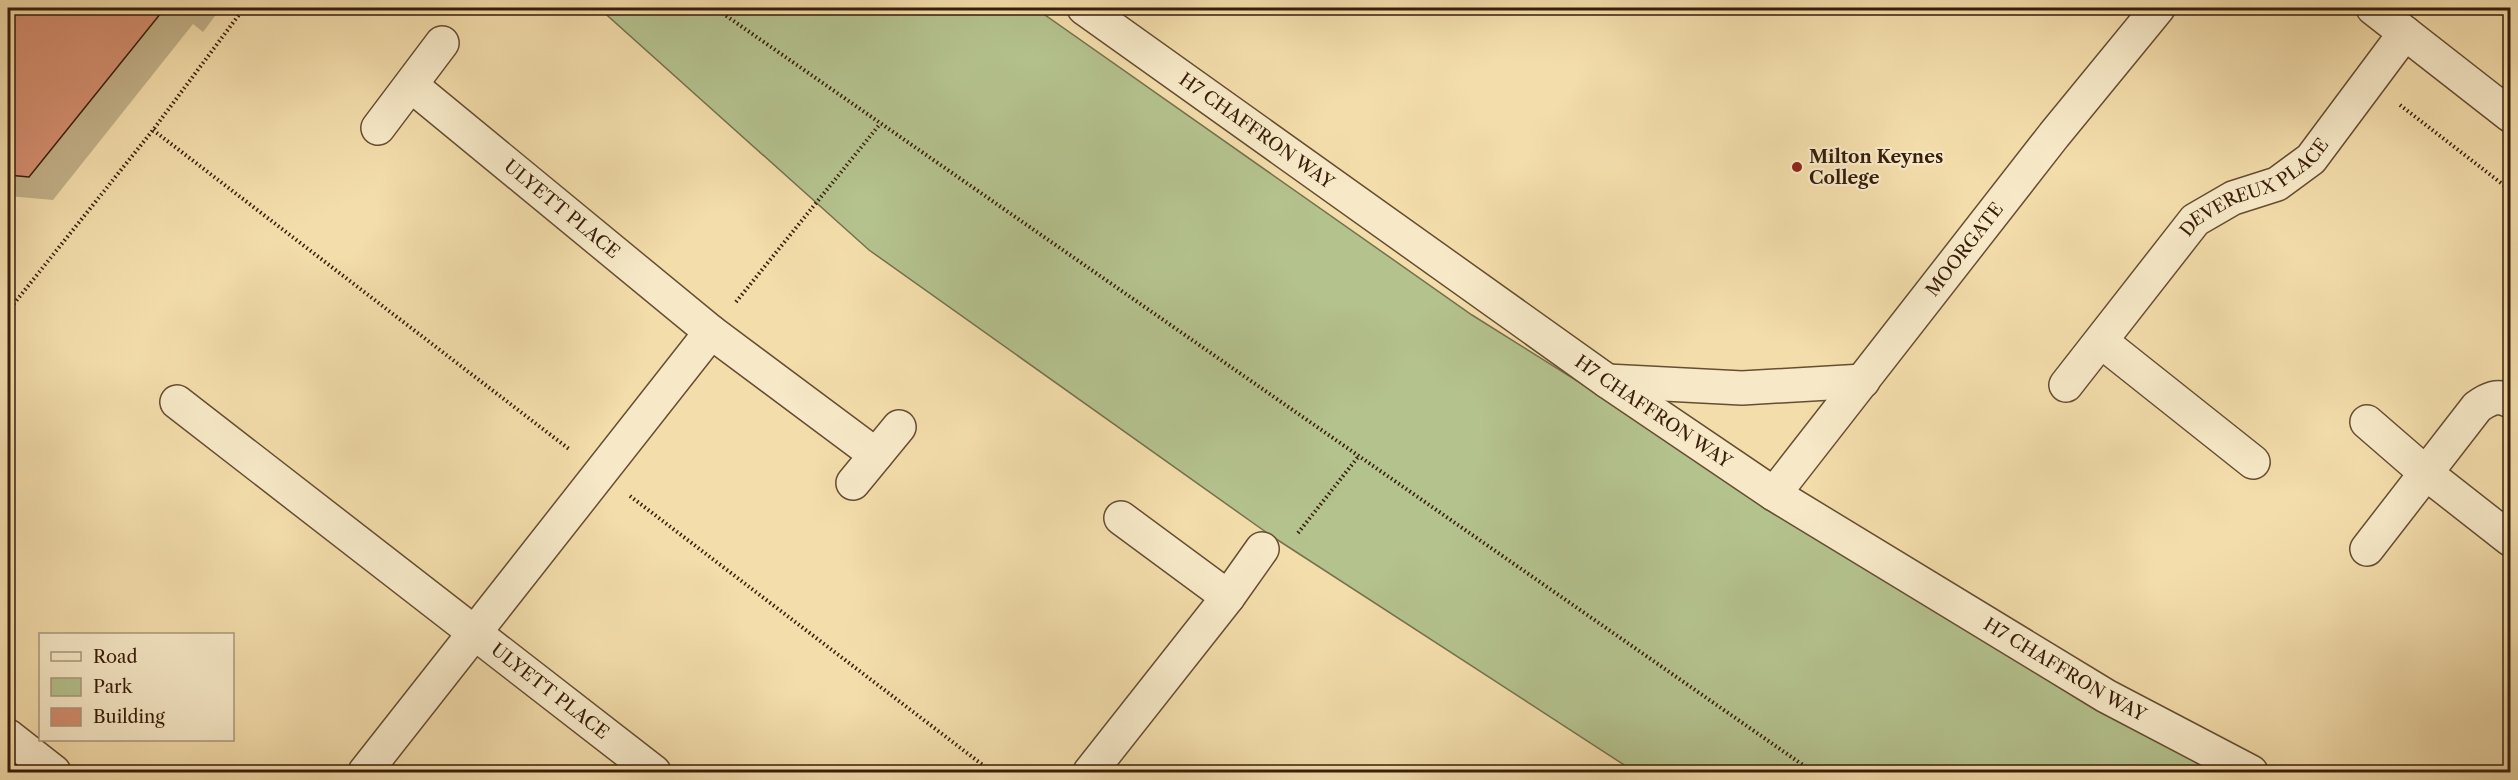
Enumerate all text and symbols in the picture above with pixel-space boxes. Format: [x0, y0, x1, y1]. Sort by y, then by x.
street label: H7 CHAFFRON WAY [1175, 68, 1339, 194]
street label: DEVEREUX PLACE [2175, 134, 2333, 241]
place label: Milton Keynes College [1809, 146, 1943, 189]
street label: ULYETT PLACE [499, 155, 624, 263]
marker: Milton Keynes College [1790, 160, 1804, 174]
street label: MOORGATE [1921, 198, 2008, 301]
street label: H7 CHAFFRON WAY [1571, 351, 1737, 474]
street label: H7 CHAFFRON WAY [1980, 613, 2151, 727]
legend [39, 633, 234, 741]
street label: ULYETT PLACE [487, 639, 613, 744]
text: Road [93, 646, 138, 668]
text: Park [93, 676, 134, 698]
text: Building [93, 706, 165, 728]

